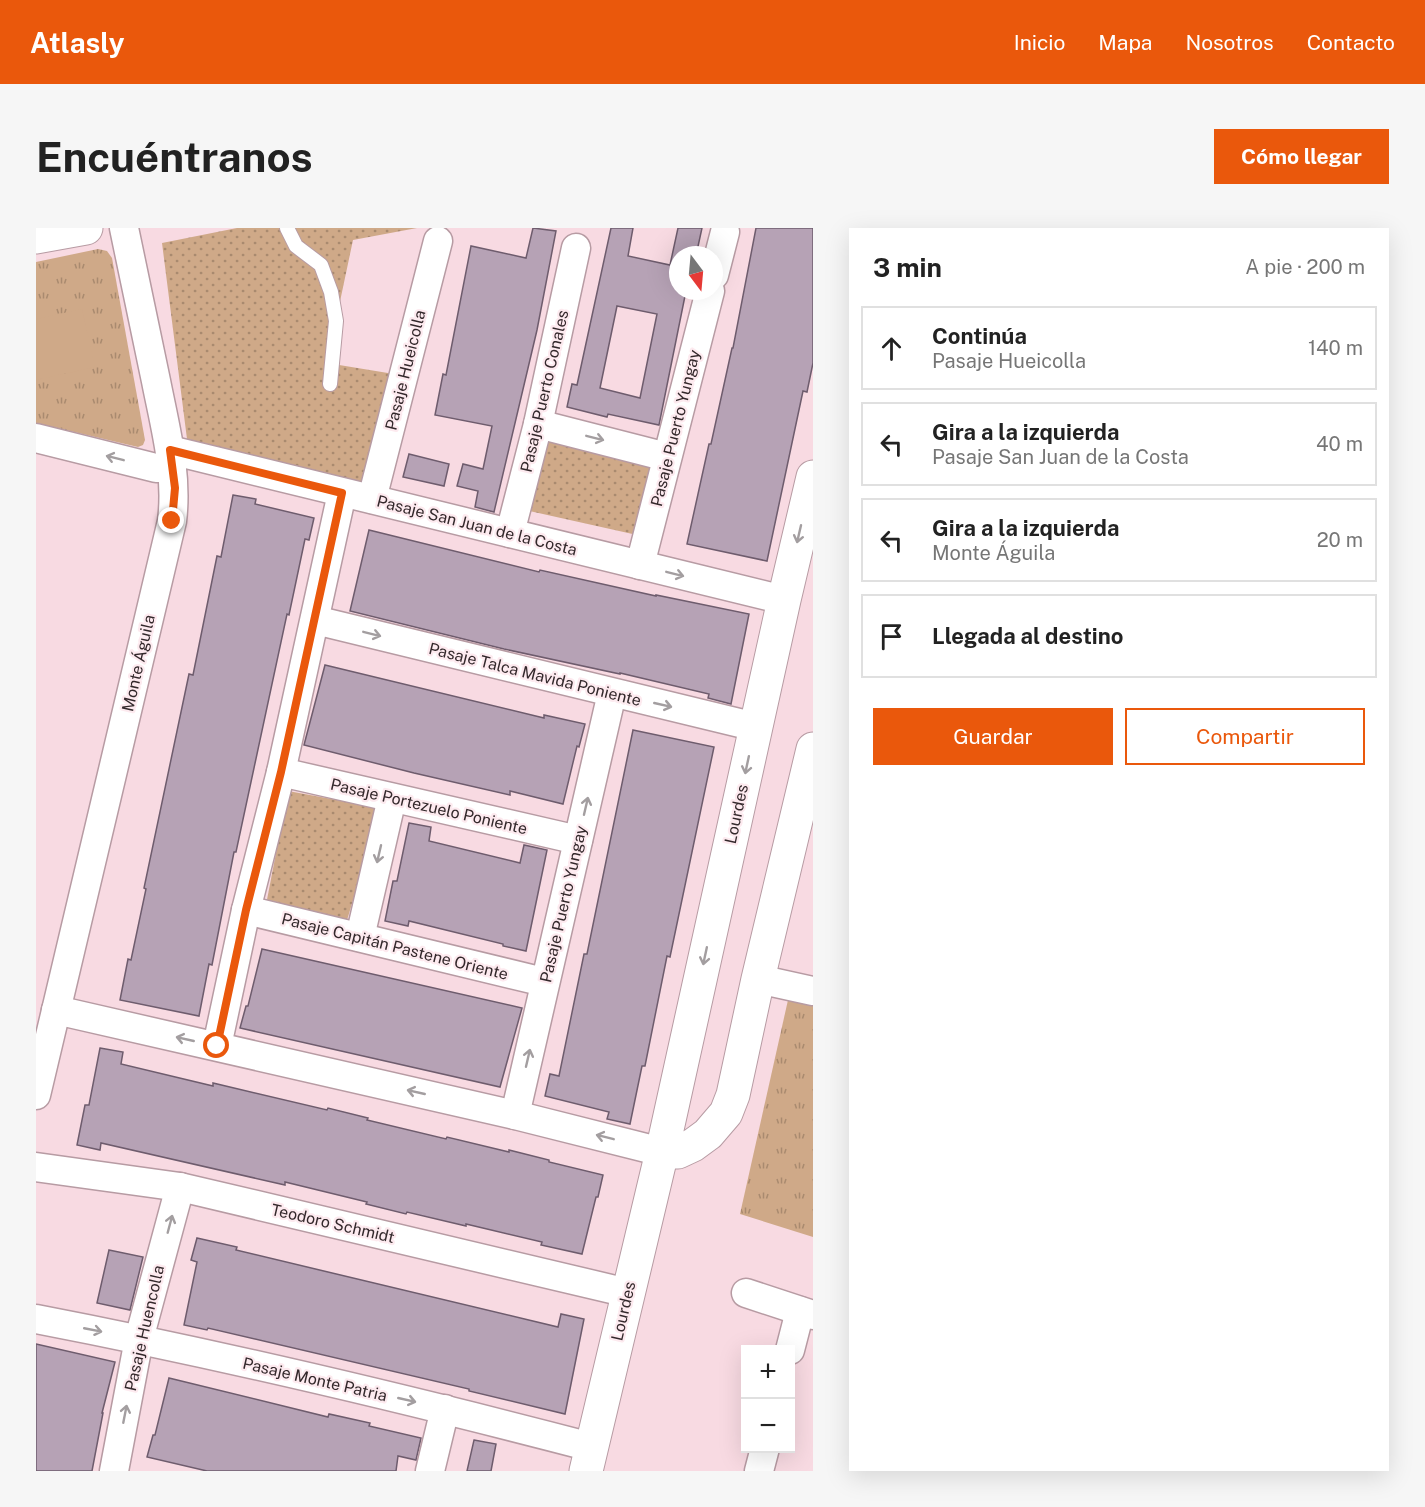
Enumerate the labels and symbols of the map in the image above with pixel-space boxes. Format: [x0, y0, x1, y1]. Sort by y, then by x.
north arrow [669, 246, 723, 300]
street label: Pasaje Hueicolla [381, 308, 430, 432]
street label: Pasaje Puerto Conales [517, 308, 572, 474]
street label: Pasaje Puerto Yungay [647, 347, 704, 508]
one-way arrow [585, 433, 604, 445]
one-way arrow [105, 451, 124, 463]
street label: Pasaje San Juan de la Costa [375, 491, 579, 560]
route end [158, 507, 184, 533]
one-way arrow [793, 524, 805, 543]
one-way arrow [665, 568, 684, 580]
street label: Monte Águila [117, 613, 159, 713]
one-way arrow [362, 628, 381, 640]
street label: Pasaje Talca Mavida Poniente [427, 639, 643, 710]
one-way arrow [653, 700, 672, 711]
one-way arrow [741, 755, 752, 775]
street label: Pasaje Portezuelo Poniente [329, 775, 529, 838]
street label: Lourdes [721, 783, 752, 845]
one-way arrow [580, 797, 592, 816]
street label: Pasaje Puerto Yungay [536, 823, 591, 985]
one-way arrow [373, 844, 384, 864]
street label: Pasaje Capitán Pastene Oriente [280, 909, 510, 984]
one-way arrow [699, 946, 711, 965]
route start [203, 1032, 229, 1058]
one-way arrow [176, 1033, 195, 1044]
one-way arrow [522, 1048, 534, 1067]
one-way arrow [407, 1086, 426, 1097]
one-way arrow [596, 1131, 615, 1143]
street label: Teodoro Schmidt [269, 1200, 396, 1247]
one-way arrow [165, 1215, 176, 1234]
street label: Pasaje Huencolla [121, 1263, 168, 1393]
street label: Lourdes [607, 1280, 640, 1343]
one-way arrow [83, 1325, 103, 1336]
street label: Pasaje Monte Patria [241, 1354, 389, 1405]
one-way arrow [397, 1395, 416, 1407]
one-way arrow [120, 1404, 131, 1424]

